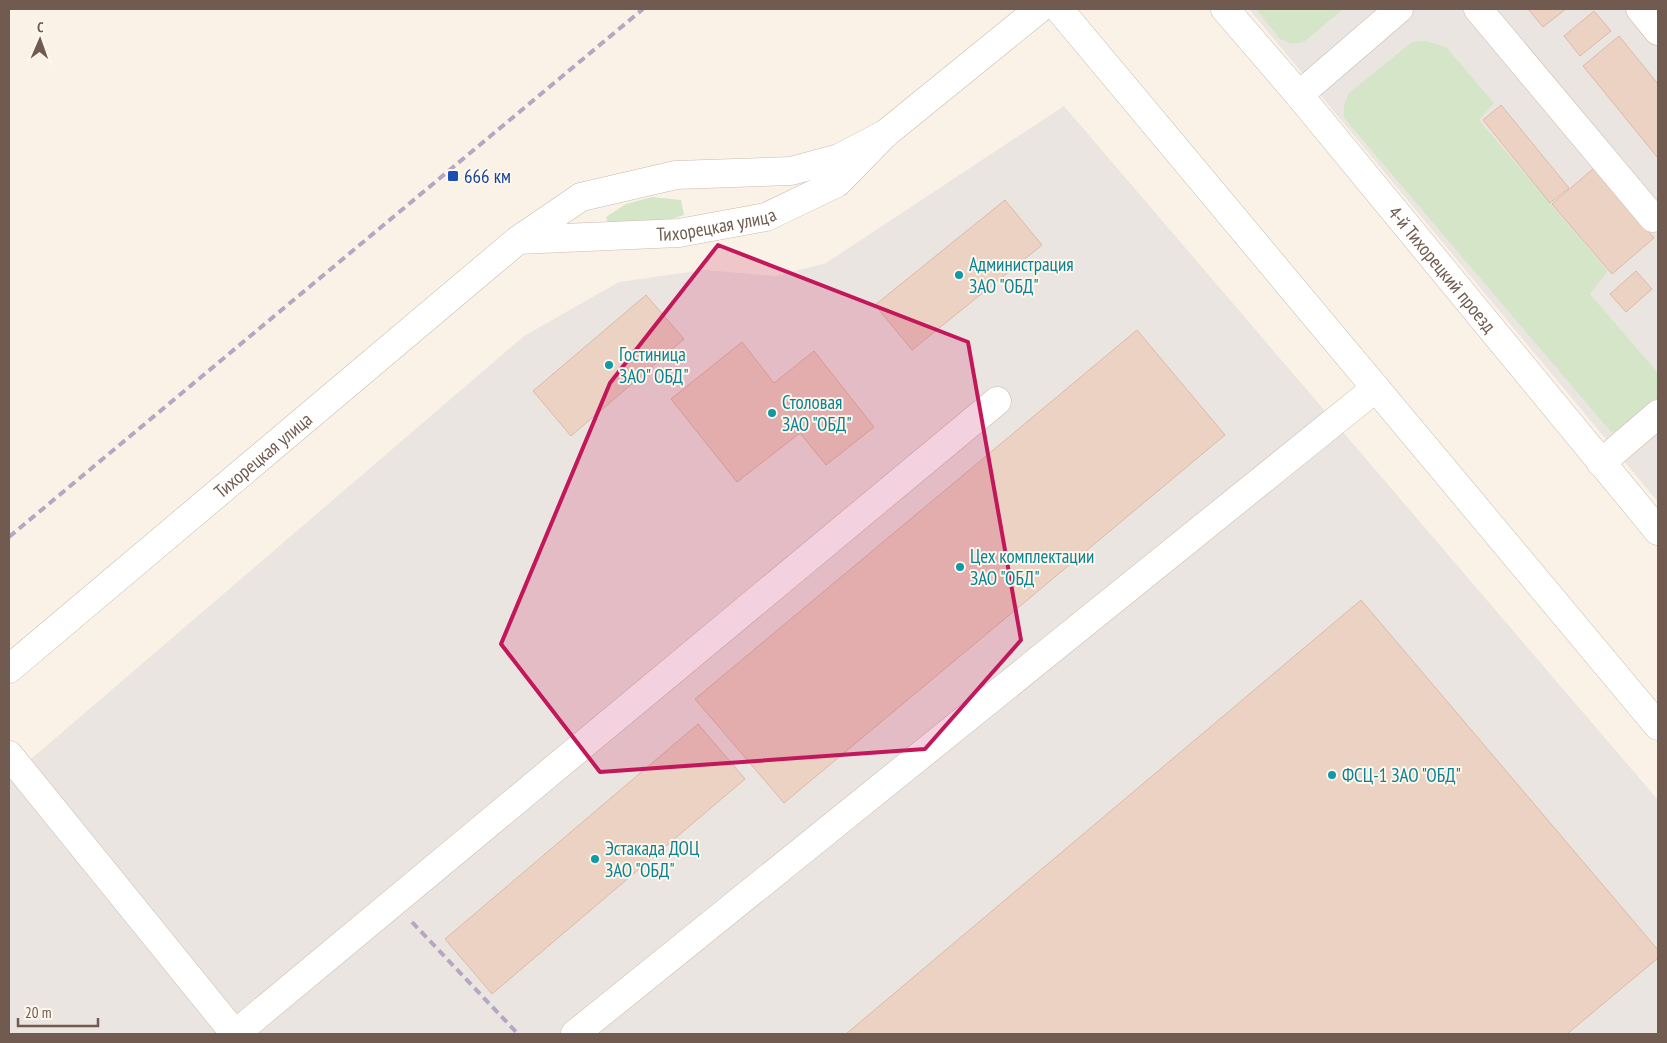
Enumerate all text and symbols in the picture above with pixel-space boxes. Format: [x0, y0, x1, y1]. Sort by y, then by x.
north arrow [15, 15, 65, 65]
text: С [37, 18, 45, 36]
place label: 666 км [464, 164, 511, 188]
marker: 666 км [446, 169, 460, 183]
street label: 4-й Тихорецкий проезд [1383, 201, 1502, 338]
street label: Тихорецкая улица [656, 202, 780, 246]
place label: Администрация ЗАО "ОБД" [969, 252, 1074, 298]
marker: Администрация ЗАО "ОБД" [953, 269, 965, 281]
place label: Гостиница ЗАО" ОБД" [619, 342, 689, 388]
marker: Гостиница ЗАО" ОБД" [603, 359, 615, 371]
place label: Столовая ЗАО "ОБД" [782, 390, 852, 436]
street label: Тихорецкая улица [209, 407, 317, 503]
marker: Столовая ЗАО "ОБД" [766, 407, 778, 419]
place label: Цех комплектации ЗАО "ОБД" [970, 544, 1094, 590]
marker: Цех комплектации ЗАО "ОБД" [954, 561, 966, 573]
place label: ФСЦ-1 ЗАО "ОБД" [1342, 763, 1461, 787]
marker: ФСЦ-1 ЗАО "ОБД" [1326, 769, 1338, 781]
place label: Эстакада ДОЦ ЗАО "ОБД" [605, 836, 700, 882]
marker: Эстакада ДОЦ ЗАО "ОБД" [589, 853, 601, 865]
scale bar [18, 996, 98, 1028]
text: 20 m [25, 1003, 51, 1022]

